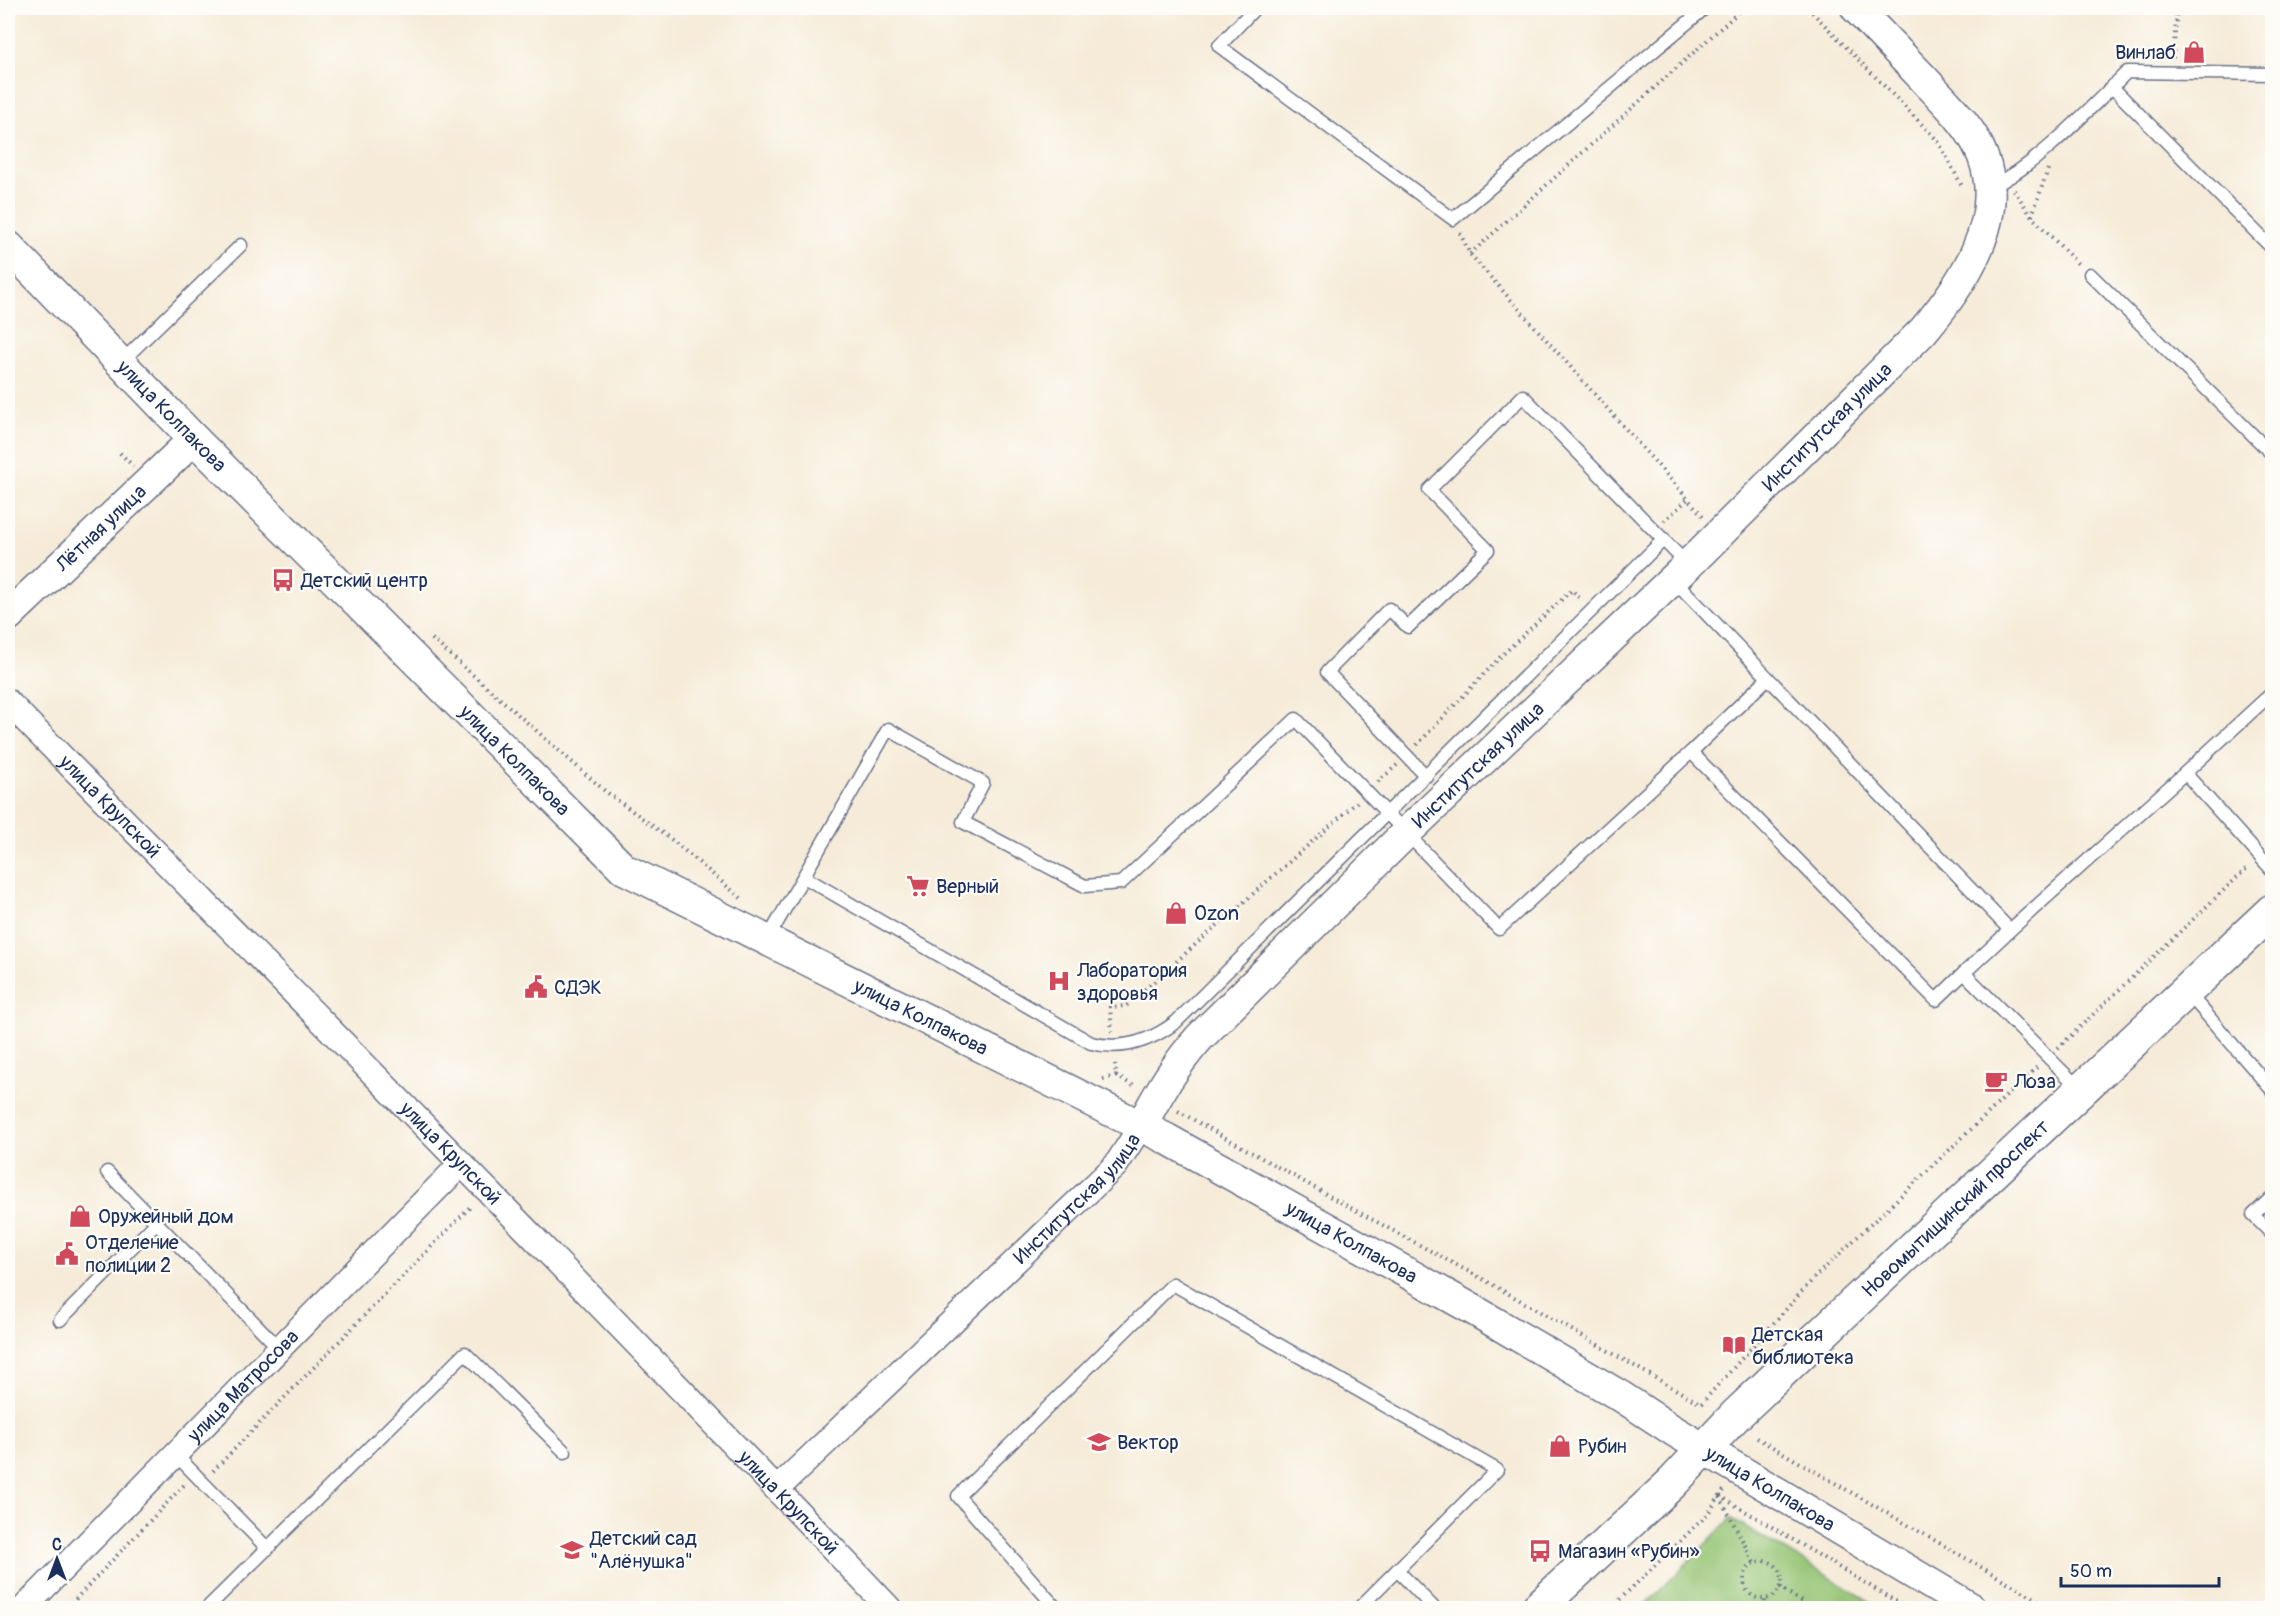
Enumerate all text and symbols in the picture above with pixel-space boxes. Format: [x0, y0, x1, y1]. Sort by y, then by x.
shop icon: Винлаб [2181, 39, 2207, 65]
place label: Винлаб [2115, 40, 2176, 65]
street label: улица Колпакова [111, 354, 232, 477]
street label: Институтская улица [1757, 357, 1897, 496]
street label: Лётная улица [49, 479, 151, 577]
bus stop icon: Детский центр [270, 567, 296, 593]
place label: Детский центр [300, 568, 428, 593]
street label: Институтская улица [1407, 696, 1549, 833]
street label: улица Колпакова [454, 699, 576, 821]
street label: улица Крупской [53, 749, 166, 863]
supermarket icon: Верный [905, 873, 931, 899]
place label: Верный [936, 874, 999, 899]
shop icon: Ozon [1163, 900, 1189, 926]
place label: Ozon [1194, 901, 1239, 926]
place label: Лаборатория здоровья [1076, 958, 1187, 1006]
hospital icon: Лаборатория здоровья [1046, 968, 1072, 994]
street label: улица Колпакова [849, 972, 992, 1061]
public building icon: СДЭК [523, 974, 549, 1000]
place label: СДЭК [554, 975, 602, 1000]
cafe icon: Лоза [1983, 1068, 2009, 1094]
place label: Лоза [2013, 1069, 2056, 1094]
street label: улица Крупской [394, 1095, 507, 1210]
street label: Новомытищинский проспект [1856, 1114, 2054, 1302]
street label: Институтская улица [1008, 1128, 1146, 1269]
street label: улица Колпакова [1281, 1195, 1422, 1289]
shop icon: Оружейный дом [67, 1203, 93, 1229]
place label: Оружейный дом [98, 1204, 234, 1229]
place label: Отделение полиции 2 [85, 1230, 179, 1278]
public building icon: Отделение полиции 2 [54, 1241, 80, 1267]
place label: Детская библиотека [1751, 1322, 1854, 1370]
street label: улица Матросова [181, 1324, 304, 1448]
library icon: Детская библиотека [1721, 1332, 1747, 1358]
school or university icon: Вектор [1086, 1429, 1112, 1455]
place label: Вектор [1117, 1430, 1179, 1455]
shop icon: Рубин [1547, 1433, 1573, 1459]
place label: Рубин [1578, 1434, 1627, 1459]
street label: улица Колпакова [1700, 1440, 1840, 1537]
street label: улица Крупской [733, 1444, 844, 1560]
place label: Детский сад "Алёнушка" [589, 1526, 697, 1574]
north arrow [27, 1529, 87, 1589]
text: С [52, 1535, 62, 1555]
school or university icon: Детский сад "Алёнушка" [559, 1537, 585, 1563]
bus stop icon: Магазин «Рубин» [1527, 1538, 1553, 1564]
place label: Магазин «Рубин» [1558, 1539, 1700, 1564]
scale bar [2061, 1550, 2218, 1588]
text: 50 m [2070, 1560, 2112, 1583]

